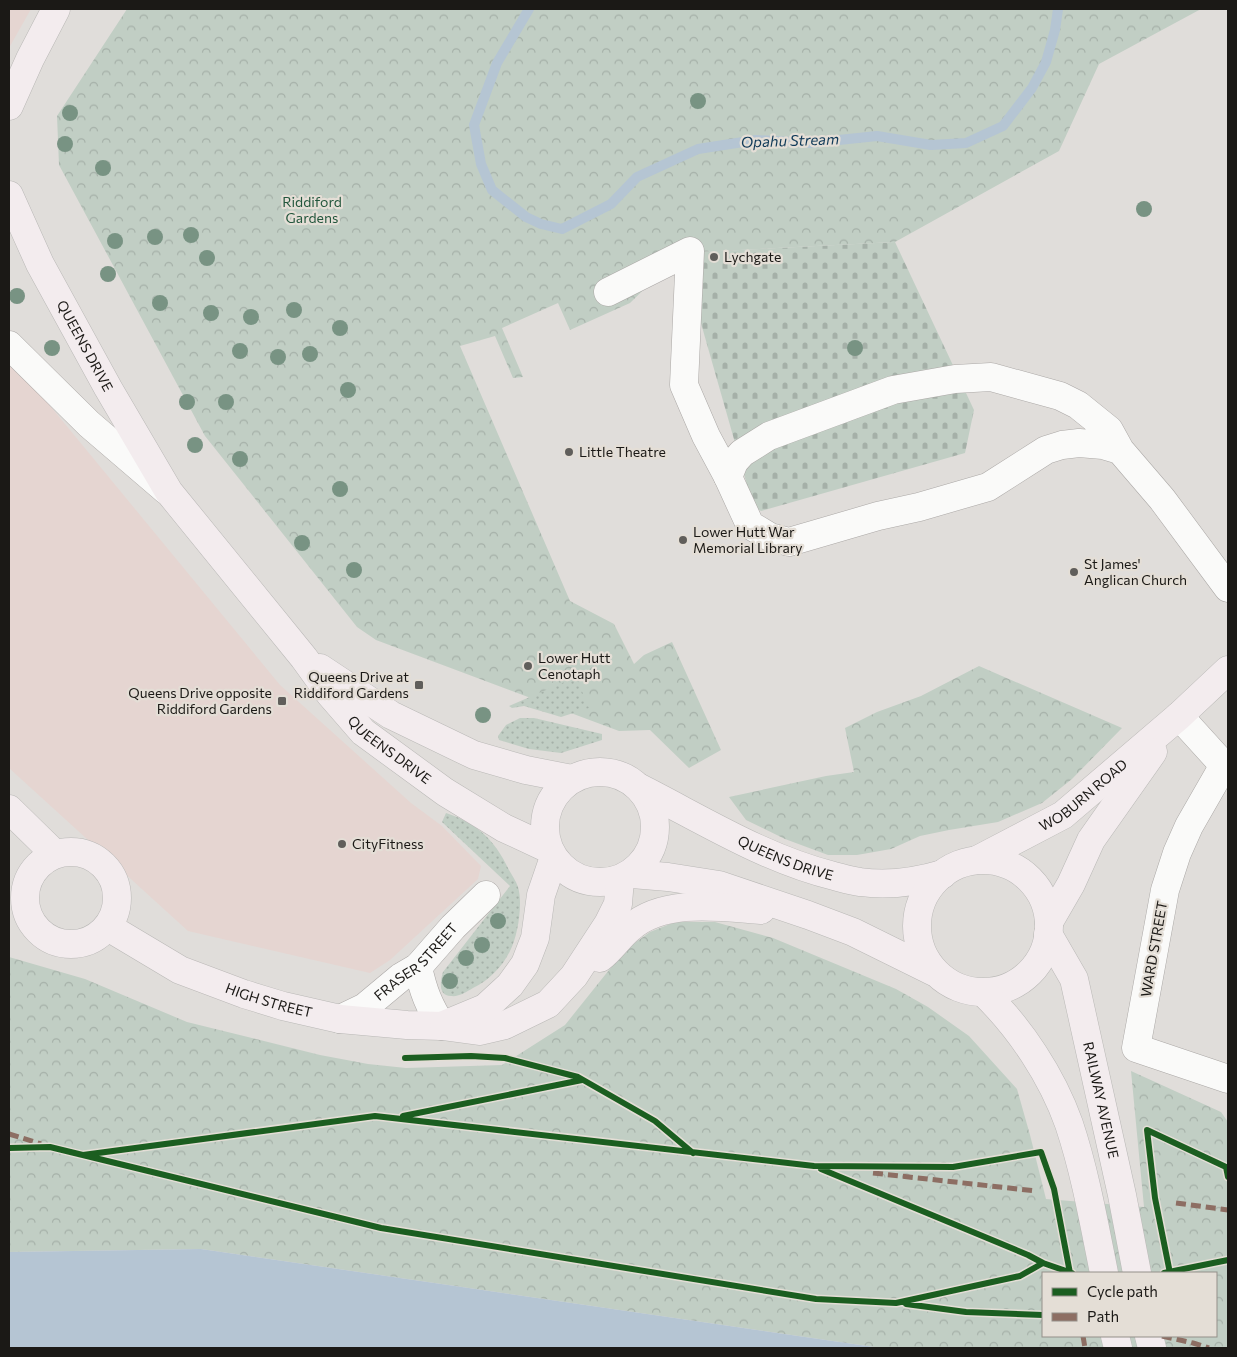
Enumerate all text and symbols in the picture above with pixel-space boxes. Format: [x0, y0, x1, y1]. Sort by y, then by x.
water label: Opahu Stream [741, 129, 839, 151]
park label: Riddiford Gardens [282, 193, 342, 226]
place label: Lychgate [724, 248, 781, 265]
marker: Lychgate [708, 251, 720, 263]
street label: QUEENS DRIVE [54, 297, 117, 394]
place label: Little Theatre [579, 443, 666, 460]
marker: Little Theatre [563, 446, 575, 458]
place label: Lower Hutt War Memorial Library [693, 523, 803, 556]
marker: Lower Hutt War Memorial Library [677, 534, 689, 546]
place label: St James' Anglican Church [1084, 555, 1187, 588]
marker: St James' Anglican Church [1068, 566, 1080, 578]
place label: Lower Hutt Cenotaph [538, 649, 611, 682]
marker: Lower Hutt Cenotaph [522, 660, 534, 672]
place label: Queens Drive at Riddiford Gardens [294, 668, 409, 701]
marker: Queens Drive at Riddiford Gardens [413, 679, 425, 691]
place label: Queens Drive opposite Riddiford Gardens [128, 684, 272, 717]
marker: Queens Drive opposite Riddiford Gardens [276, 695, 288, 707]
street label: QUEENS DRIVE [344, 712, 435, 787]
street label: WOBURN ROAD [1036, 755, 1130, 834]
street label: QUEENS DRIVE [735, 831, 835, 884]
place label: CityFitness [352, 835, 424, 852]
marker: CityFitness [336, 838, 348, 850]
street label: WARD STREET [1137, 900, 1170, 998]
street label: FRASER STREET [370, 919, 461, 1004]
street label: HIGH STREET [223, 979, 314, 1020]
street label: RAILWAY AVENUE [1080, 1040, 1123, 1160]
legend [1042, 1272, 1217, 1337]
text: Cycle path [1087, 1282, 1158, 1300]
text: Path [1087, 1307, 1119, 1325]

